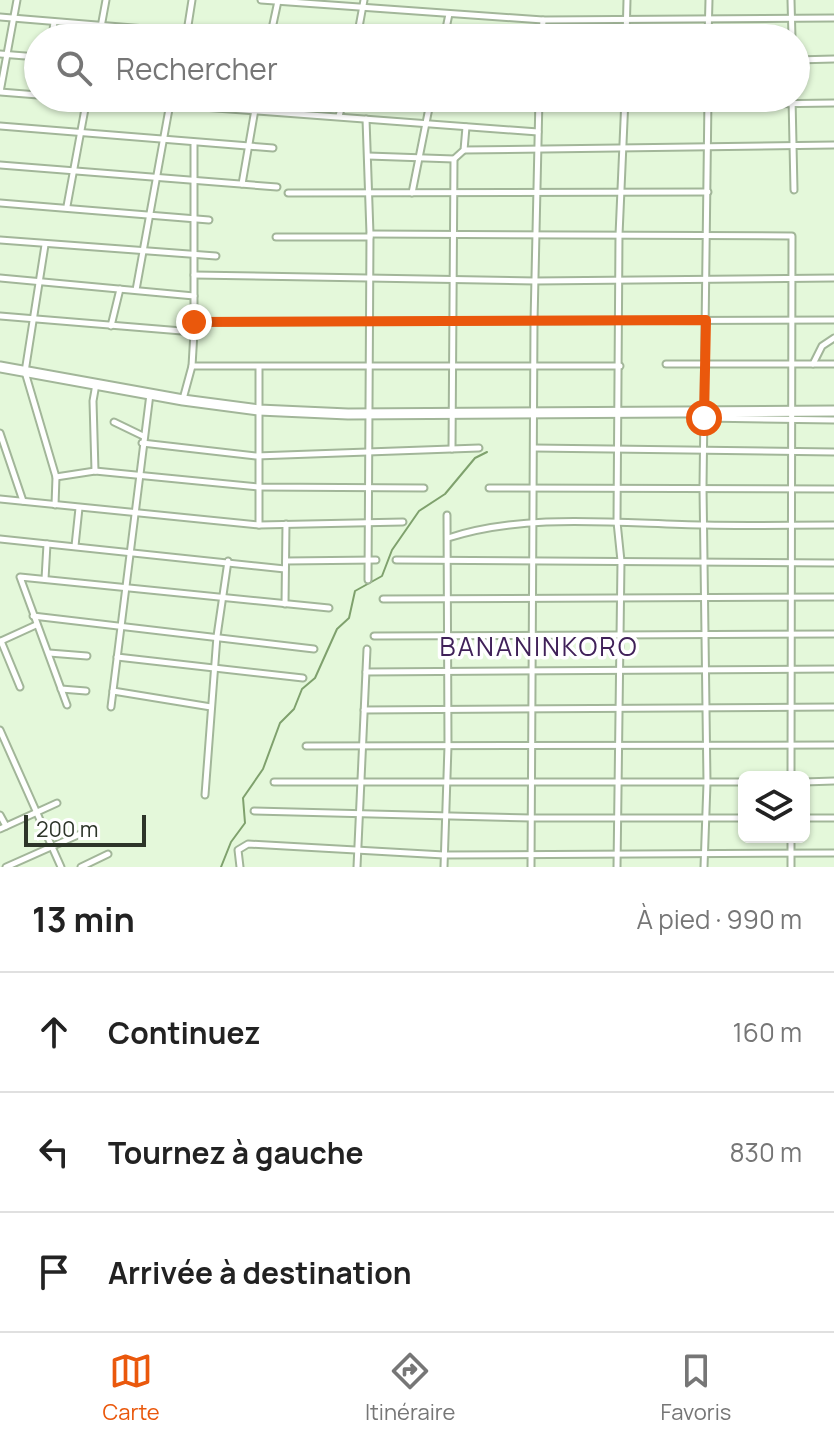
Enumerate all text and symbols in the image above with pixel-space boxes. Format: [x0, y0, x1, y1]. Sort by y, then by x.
search box [24, 24, 810, 112]
icon: search [52, 46, 96, 90]
text: Rechercher [116, 48, 278, 89]
route end [176, 304, 212, 340]
route start [686, 400, 722, 436]
district label: BANANINKORO [440, 628, 638, 664]
map controls [738, 771, 810, 843]
button: layers [738, 771, 810, 843]
scale bar [24, 811, 146, 847]
text: 200 m [36, 814, 98, 844]
text: 13 min [32, 896, 135, 942]
text: À pied · 990 m [637, 901, 802, 937]
icon: ahead [32, 1010, 76, 1054]
text: Continuez [108, 1012, 260, 1053]
text: 160 m [733, 1014, 802, 1050]
icon: left [32, 1130, 76, 1174]
text: Tournez à gauche [108, 1132, 364, 1173]
text: 830 m [729, 1134, 802, 1170]
icon: arrive [32, 1250, 76, 1294]
text: Arrivée à destination [108, 1252, 411, 1293]
tab: Carte [103, 1349, 160, 1427]
tab: Itinéraire [365, 1349, 455, 1427]
tab: Favoris [661, 1349, 731, 1427]

